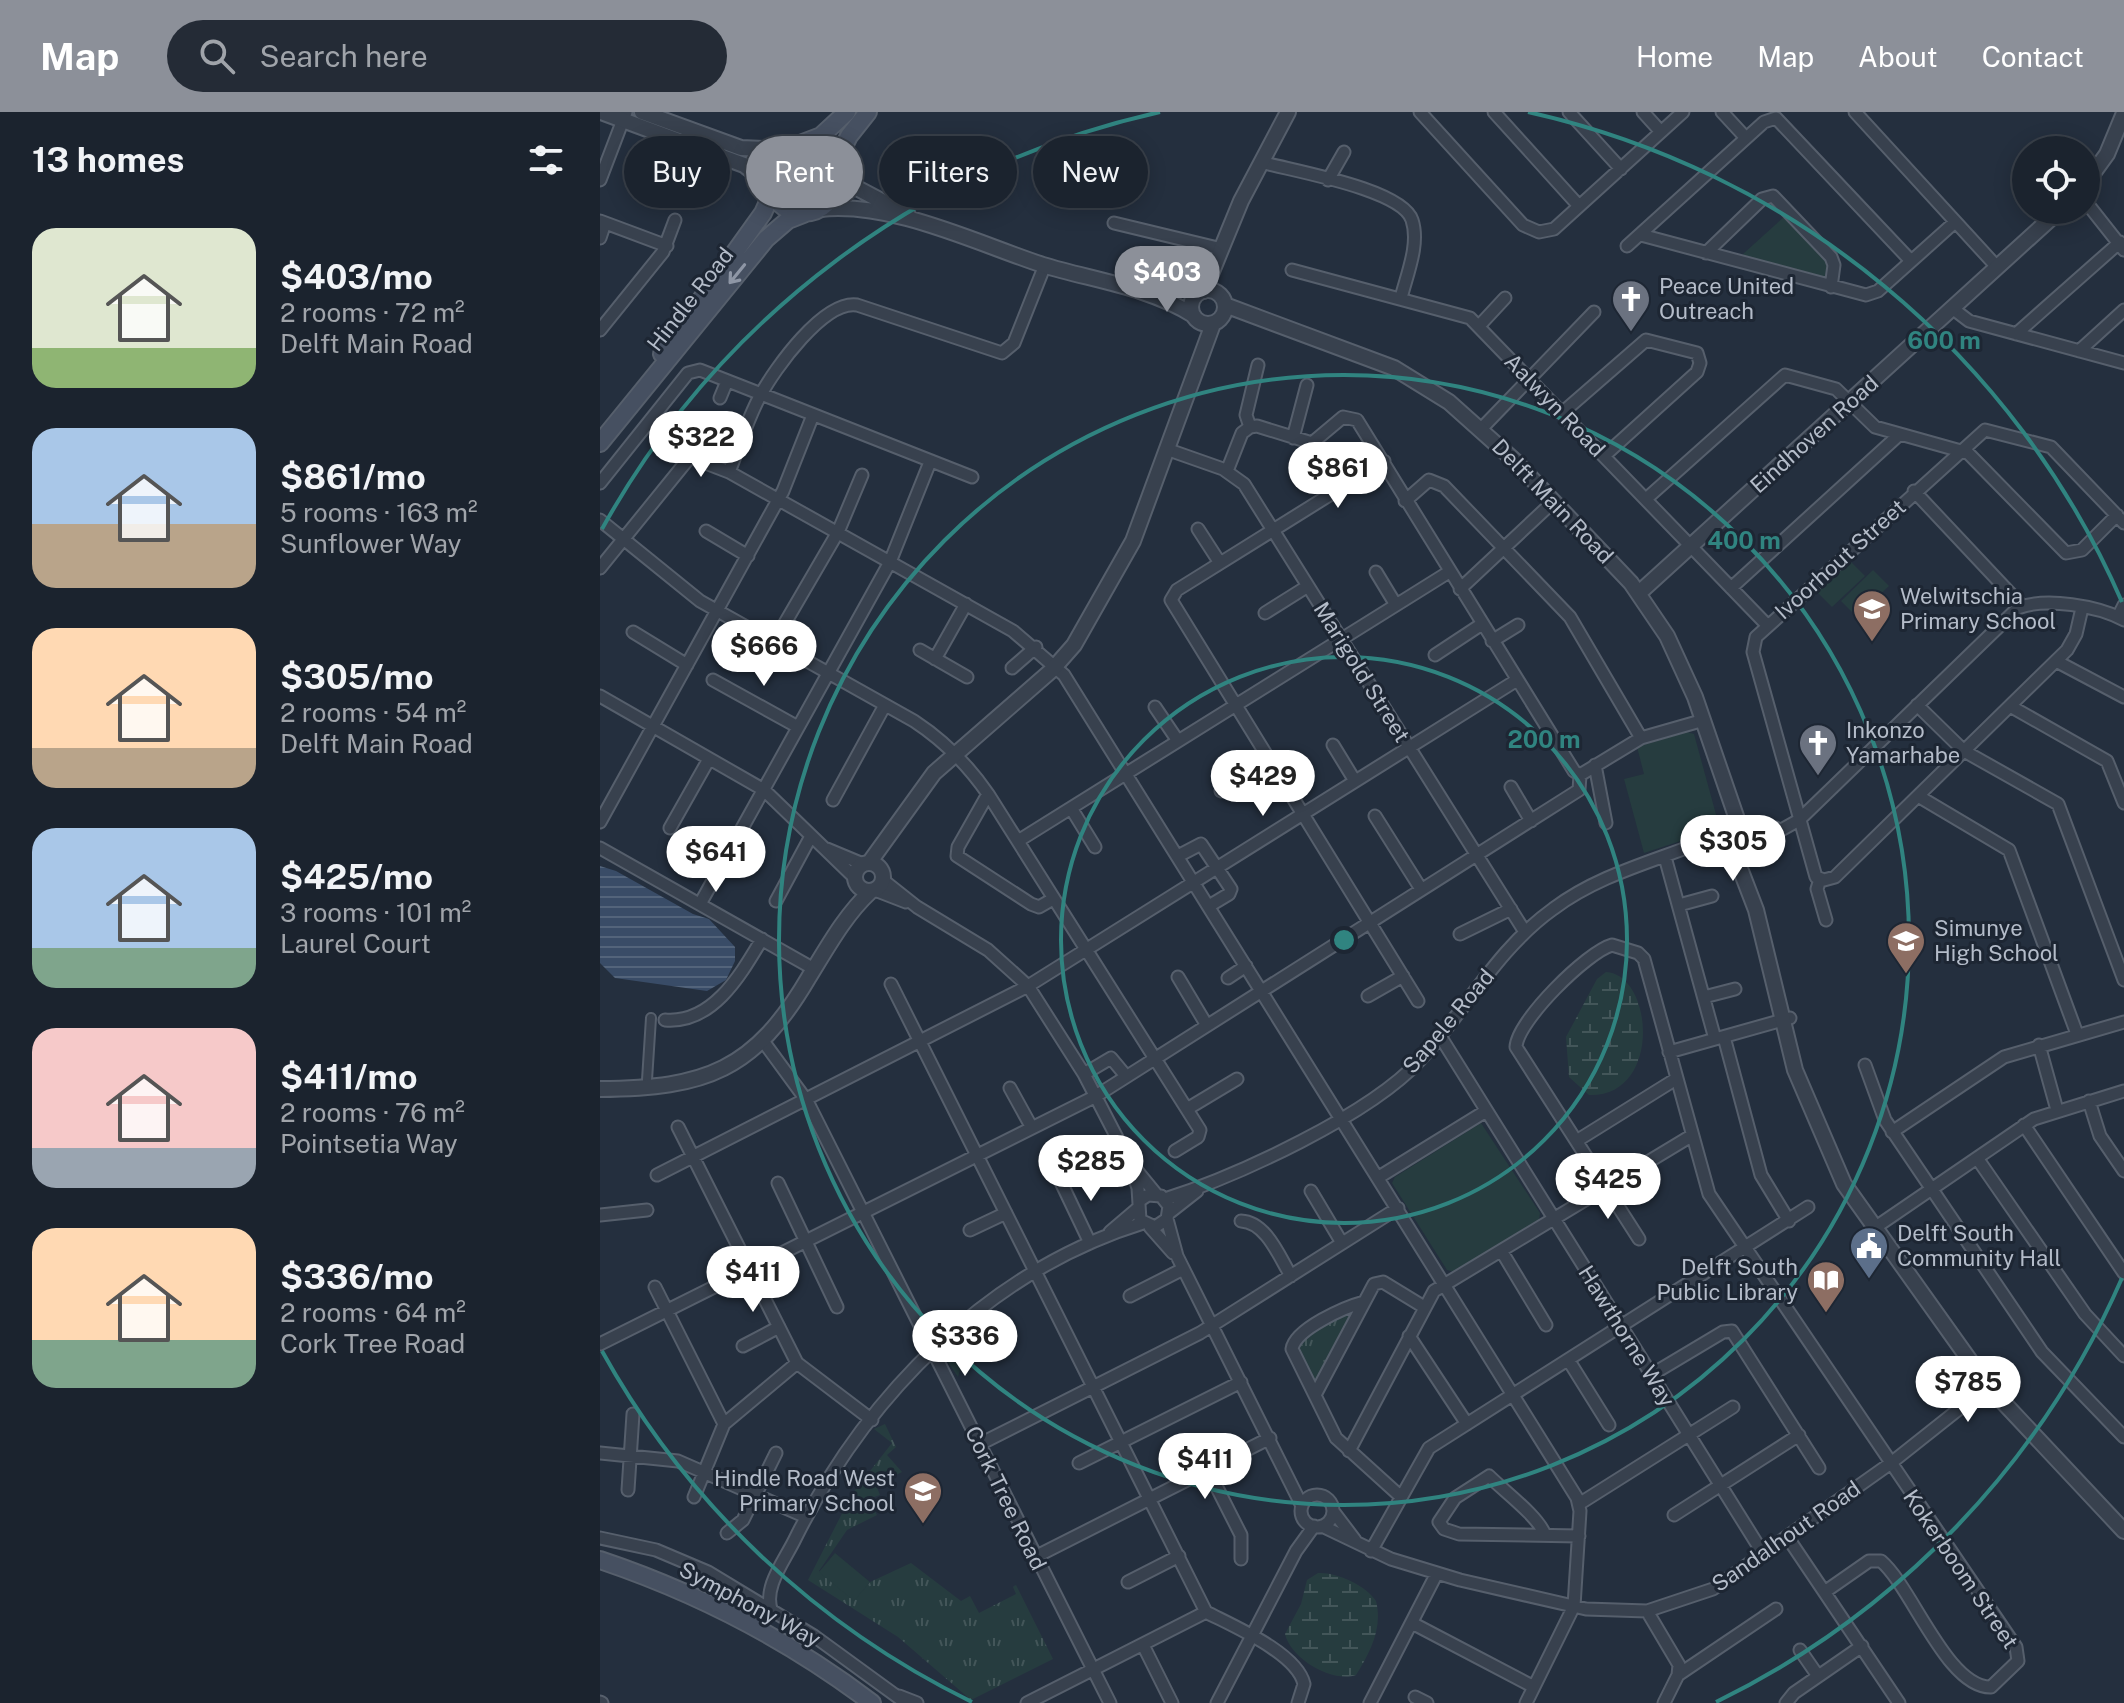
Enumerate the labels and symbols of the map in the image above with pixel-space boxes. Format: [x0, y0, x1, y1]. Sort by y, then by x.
street label: Hindle Road [641, 242, 739, 356]
pin: $403 [1120, 246, 1214, 314]
one-way arrow [729, 263, 746, 284]
place label: Peace United Outreach [1659, 273, 1794, 324]
church icon: Peace United Outreach [1610, 278, 1652, 333]
text: 600 m [1907, 326, 1981, 354]
street label: Aalwyn Road [1499, 348, 1611, 462]
street label: Eindhoven Road [1745, 370, 1883, 498]
pin: $322 [654, 411, 748, 479]
street label: Delft Main Road [1487, 433, 1619, 569]
pin: $861 [1291, 442, 1385, 510]
street label: Ivoorhout Street [1769, 494, 1911, 624]
text: 400 m [1707, 526, 1781, 554]
place label: Welwitschia Primary School [1900, 583, 2056, 634]
school or university icon: Welwitschia Primary School [1851, 588, 1893, 643]
street label: Marigold Street [1309, 597, 1415, 747]
pin: $666 [717, 620, 811, 688]
place label: Inkonzo Yamarhabe [1846, 717, 1960, 768]
church icon: Inkonzo Yamarhabe [1797, 722, 1839, 777]
text: 200 m [1507, 725, 1581, 753]
pin: $429 [1216, 750, 1310, 818]
pin: $305 [1686, 815, 1780, 883]
pin: $641 [669, 826, 763, 894]
place label: Simunye High School [1934, 915, 2059, 966]
school or university icon: Simunye High School [1885, 920, 1927, 975]
centre of rings [1330, 926, 1358, 954]
street label: Sapele Road [1397, 964, 1499, 1078]
pin: $285 [1044, 1135, 1138, 1203]
pin: $425 [1561, 1153, 1655, 1221]
place label: Delft South Community Hall [1897, 1220, 2061, 1271]
public building icon: Delft South Community Hall [1848, 1225, 1890, 1280]
pin: $411 [706, 1246, 800, 1314]
place label: Delft South Public Library [1656, 1254, 1798, 1305]
library icon: Delft South Public Library [1805, 1259, 1847, 1314]
street label: Hawthorne Way [1573, 1261, 1681, 1412]
pin: $336 [918, 1310, 1012, 1378]
pin: $785 [1921, 1356, 2015, 1424]
street label: Cork Tree Road [960, 1422, 1052, 1574]
pin: $411 [1158, 1433, 1252, 1501]
place label: Hindle Road West Primary School [714, 1465, 895, 1516]
school or university icon: Hindle Road West Primary School [902, 1470, 944, 1525]
street label: Sandalhout Road [1707, 1475, 1865, 1597]
street label: Kokerboom Street [1898, 1484, 2024, 1654]
street label: Symphony Way [675, 1556, 825, 1652]

